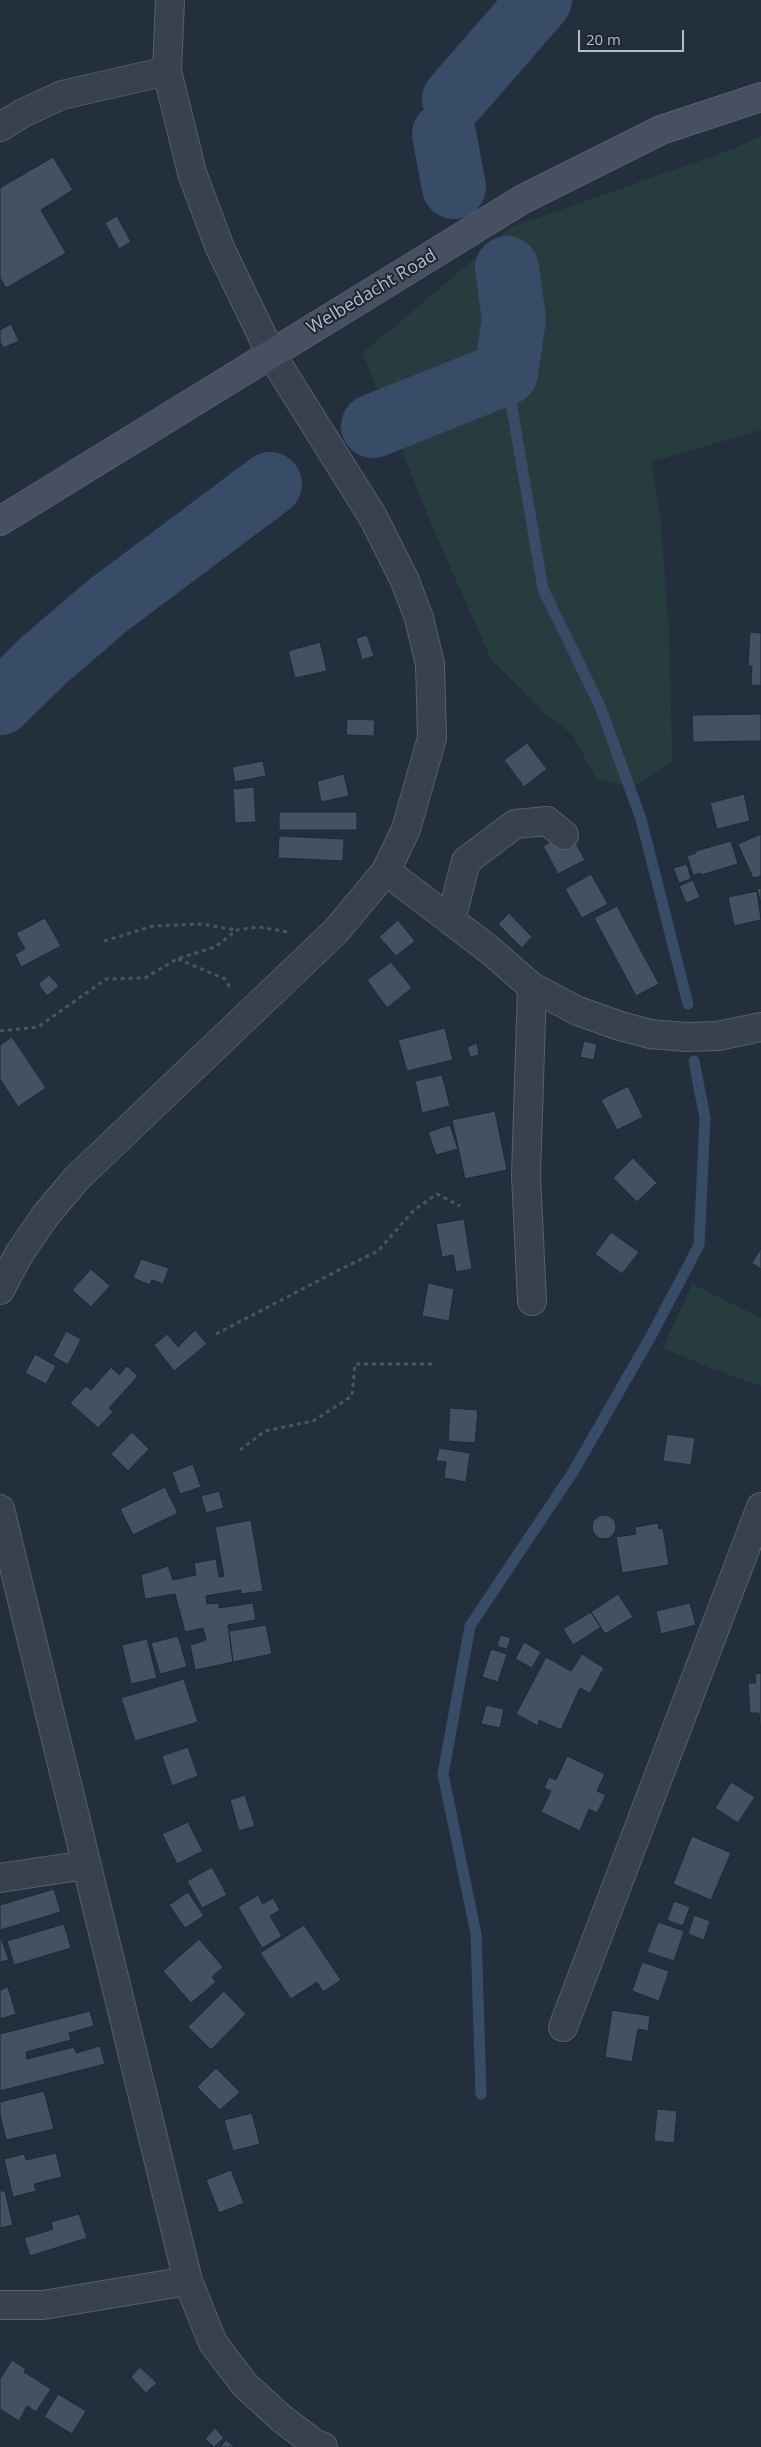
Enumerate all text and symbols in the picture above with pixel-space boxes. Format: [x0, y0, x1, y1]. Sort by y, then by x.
scale bar [581, 20, 687, 52]
text: 20 m [586, 29, 621, 49]
street label: Welbedacht Road [303, 245, 441, 339]

